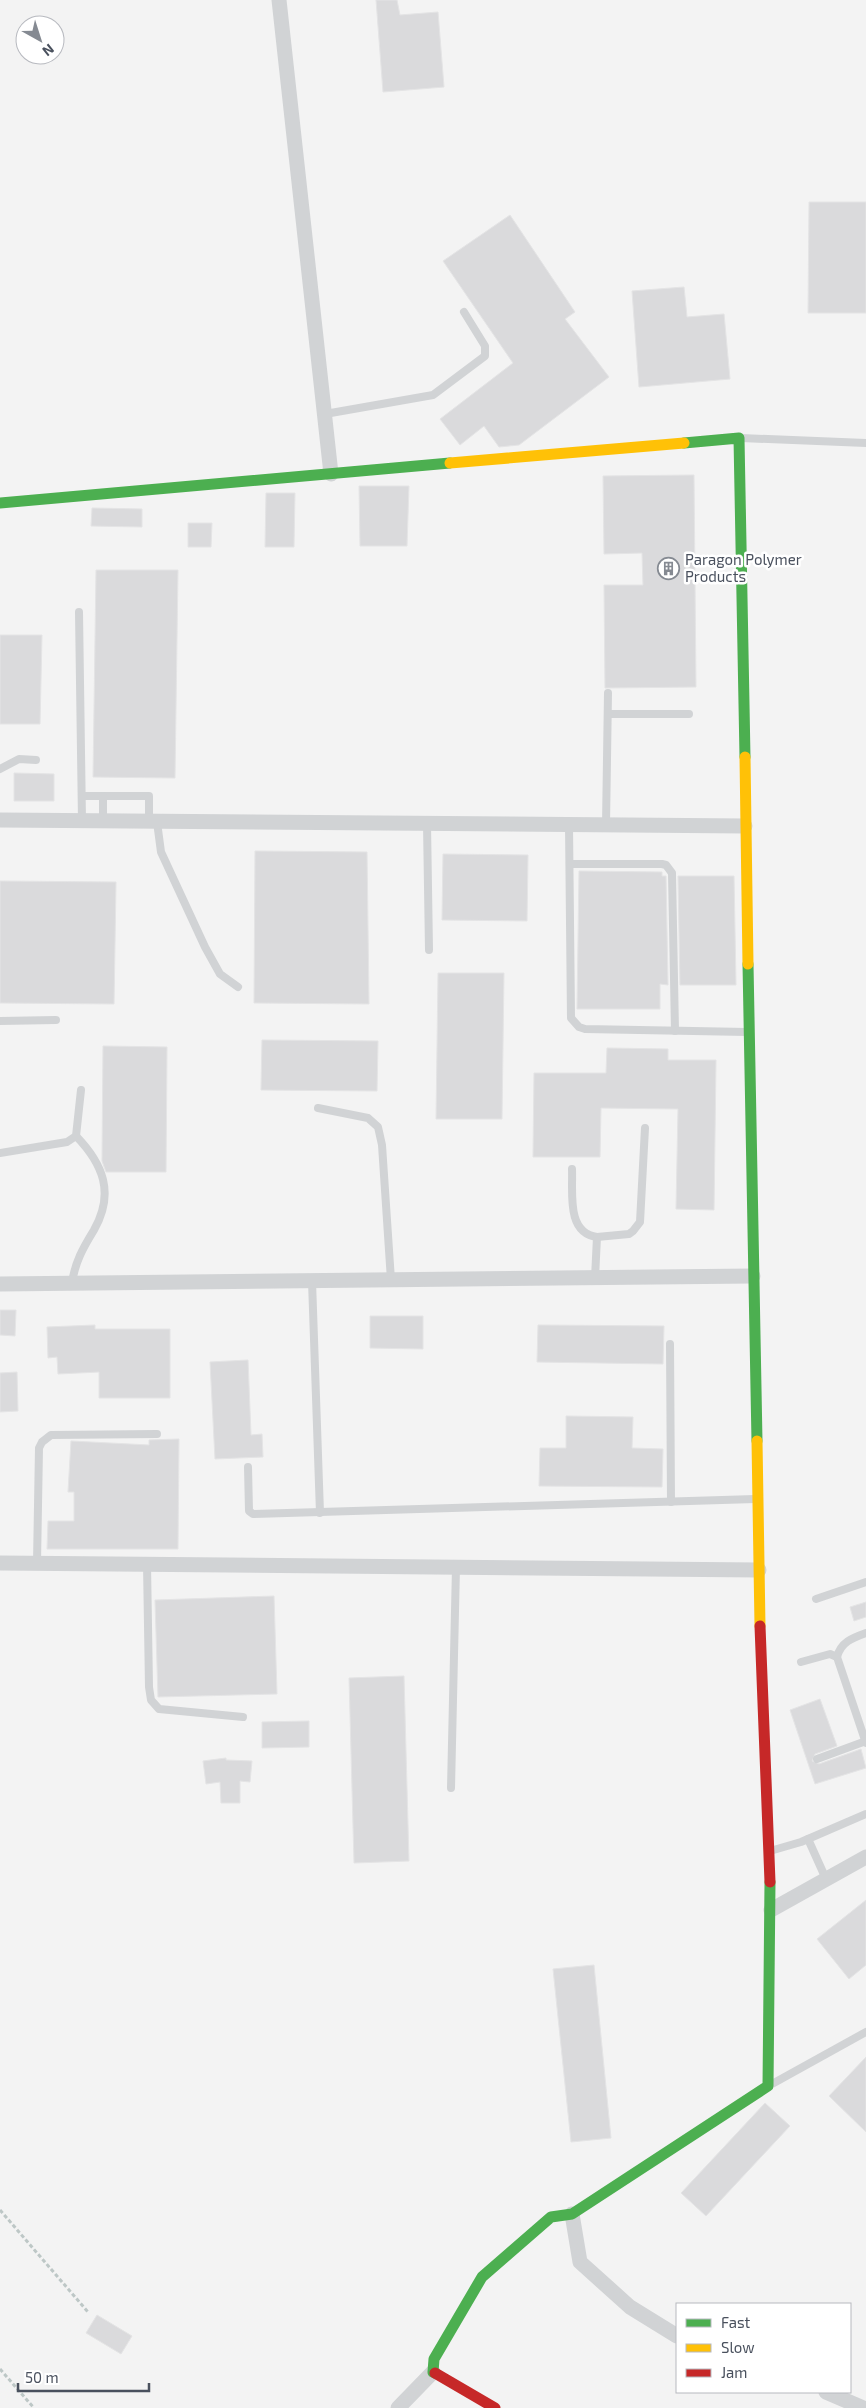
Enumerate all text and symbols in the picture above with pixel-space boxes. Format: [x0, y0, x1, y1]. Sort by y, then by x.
north arrow [15, 15, 65, 65]
text: N [39, 41, 58, 60]
place label: Paragon Polymer Products [685, 550, 802, 585]
building icon: Paragon Polymer Products [657, 557, 681, 581]
legend [676, 2303, 851, 2393]
text: Fast [721, 2313, 751, 2331]
text: Slow [721, 2338, 755, 2356]
scale bar [18, 2360, 149, 2392]
text: Jam [721, 2363, 747, 2381]
text: 50 m [25, 2368, 59, 2386]

